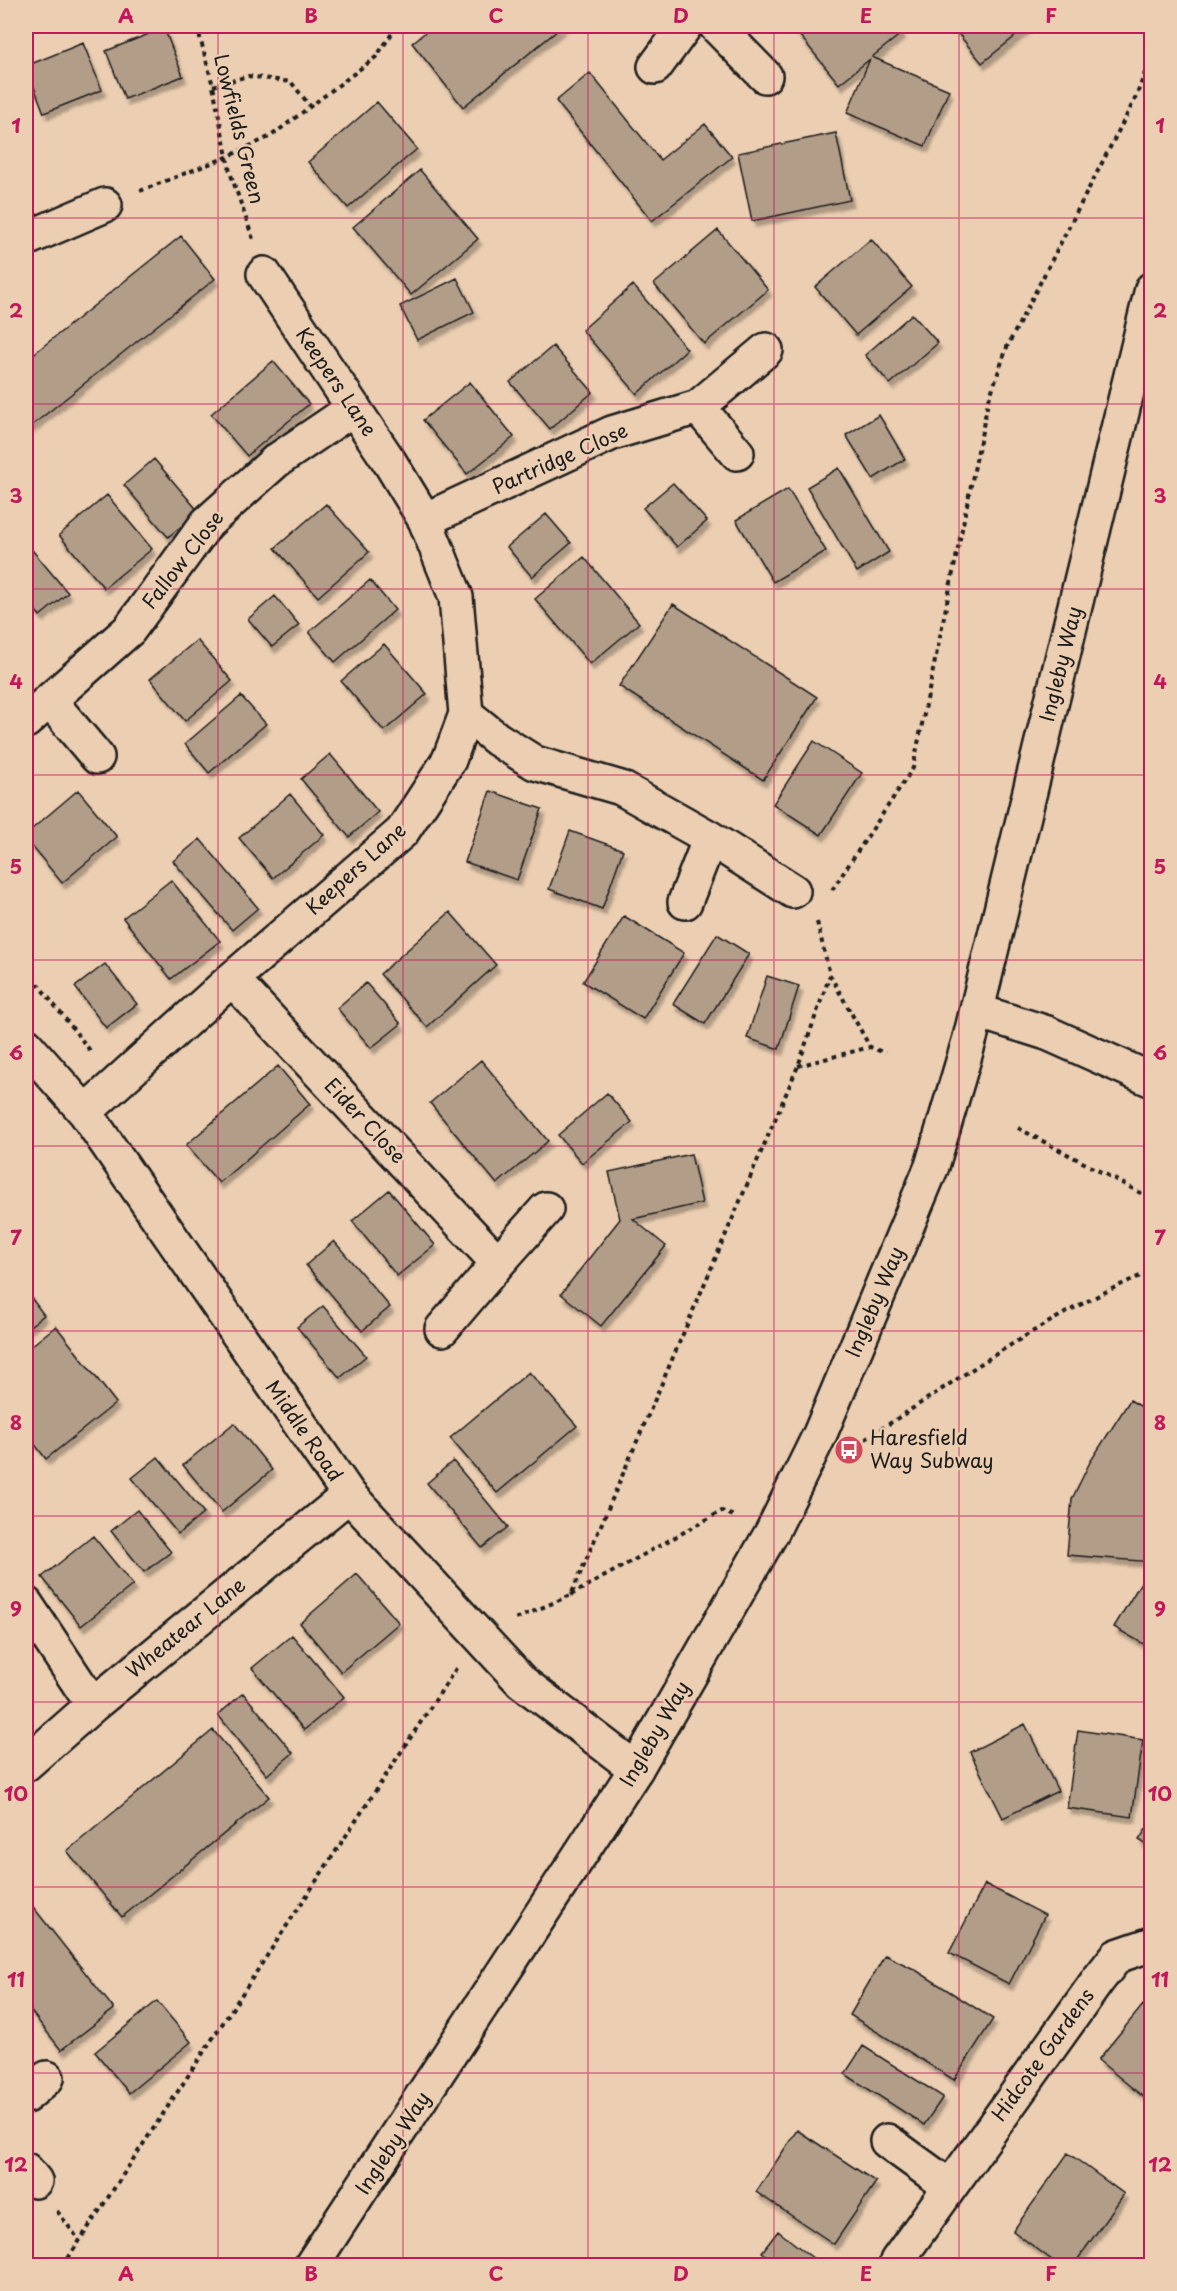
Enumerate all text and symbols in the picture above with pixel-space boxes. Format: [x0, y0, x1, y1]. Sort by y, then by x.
text: A [118, 0, 134, 30]
text: B [304, 0, 318, 30]
text: C [488, 0, 504, 30]
text: D [673, 0, 689, 30]
text: E [860, 0, 872, 30]
text: F [1045, 0, 1057, 30]
street label: Lowfields Green [207, 51, 273, 207]
text: 1 [11, 110, 21, 140]
text: 1 [1155, 110, 1165, 140]
text: 2 [9, 295, 23, 325]
text: 2 [1153, 295, 1167, 325]
street label: Keepers Lane [289, 321, 384, 442]
street label: Partridge Close [487, 415, 632, 501]
text: 3 [9, 480, 23, 510]
text: 3 [1153, 480, 1167, 510]
street label: Fallow Close [134, 504, 230, 615]
street label: Ingleby Way [1031, 603, 1089, 725]
text: 4 [9, 666, 23, 696]
text: 4 [1153, 666, 1167, 696]
street label: Keepers Lane [299, 815, 412, 922]
text: 5 [10, 851, 22, 881]
text: 5 [1154, 851, 1166, 881]
text: 6 [9, 1037, 23, 1067]
text: 6 [1153, 1037, 1167, 1067]
street label: Eider Close [318, 1071, 413, 1170]
text: 7 [10, 1222, 22, 1252]
text: 7 [1154, 1222, 1166, 1252]
street label: Ingleby Way [837, 1241, 911, 1362]
street label: Middle Road [259, 1374, 351, 1487]
text: 8 [10, 1407, 22, 1437]
text: 8 [1154, 1407, 1166, 1437]
place label: Haresfield Way Subway [870, 1422, 994, 1475]
bus stop icon: Haresfield Way Subway [833, 1434, 865, 1466]
street label: Wheatear Lane [119, 1569, 252, 1685]
text: 9 [10, 1593, 22, 1623]
text: 9 [1154, 1593, 1166, 1623]
street label: Ingleby Way [612, 1675, 697, 1792]
text: 10 [4, 1778, 28, 1808]
text: 10 [1148, 1778, 1172, 1808]
text: 11 [7, 1964, 25, 1994]
text: 11 [1151, 1964, 1169, 1994]
street label: Hidcote Gardens [984, 1982, 1101, 2127]
street label: Ingleby Way [347, 2085, 437, 2200]
text: 12 [4, 2149, 28, 2179]
text: 12 [1148, 2149, 1172, 2179]
text: A [118, 2258, 134, 2288]
text: B [304, 2258, 318, 2288]
text: C [488, 2258, 504, 2288]
text: D [673, 2258, 689, 2288]
text: E [860, 2258, 872, 2288]
text: F [1045, 2258, 1057, 2288]

